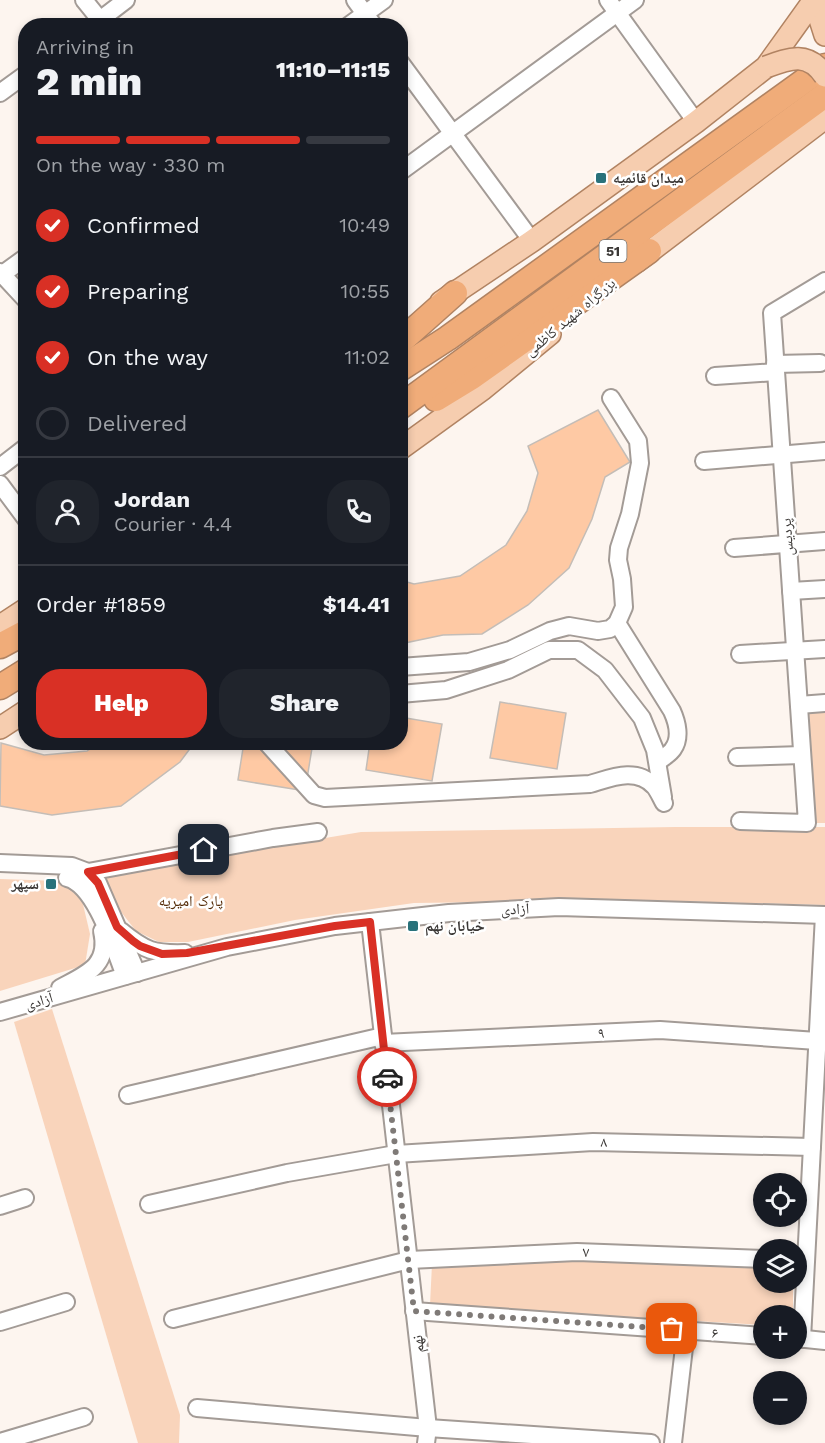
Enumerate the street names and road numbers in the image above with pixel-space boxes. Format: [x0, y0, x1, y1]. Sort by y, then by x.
road number: 51 [600, 240, 626, 262]
street label: بزرگراه شهید کاظمی [521, 274, 620, 361]
street label: پردیس [777, 517, 798, 556]
street label: آزادی [500, 899, 531, 920]
street label: آزادی [23, 988, 57, 1015]
street label: ۹ [597, 1024, 605, 1042]
street label: ۸ [600, 1133, 608, 1151]
street label: ۷ [582, 1243, 590, 1261]
street label: ۶ [711, 1324, 719, 1342]
street label: نهم [408, 1334, 429, 1354]

